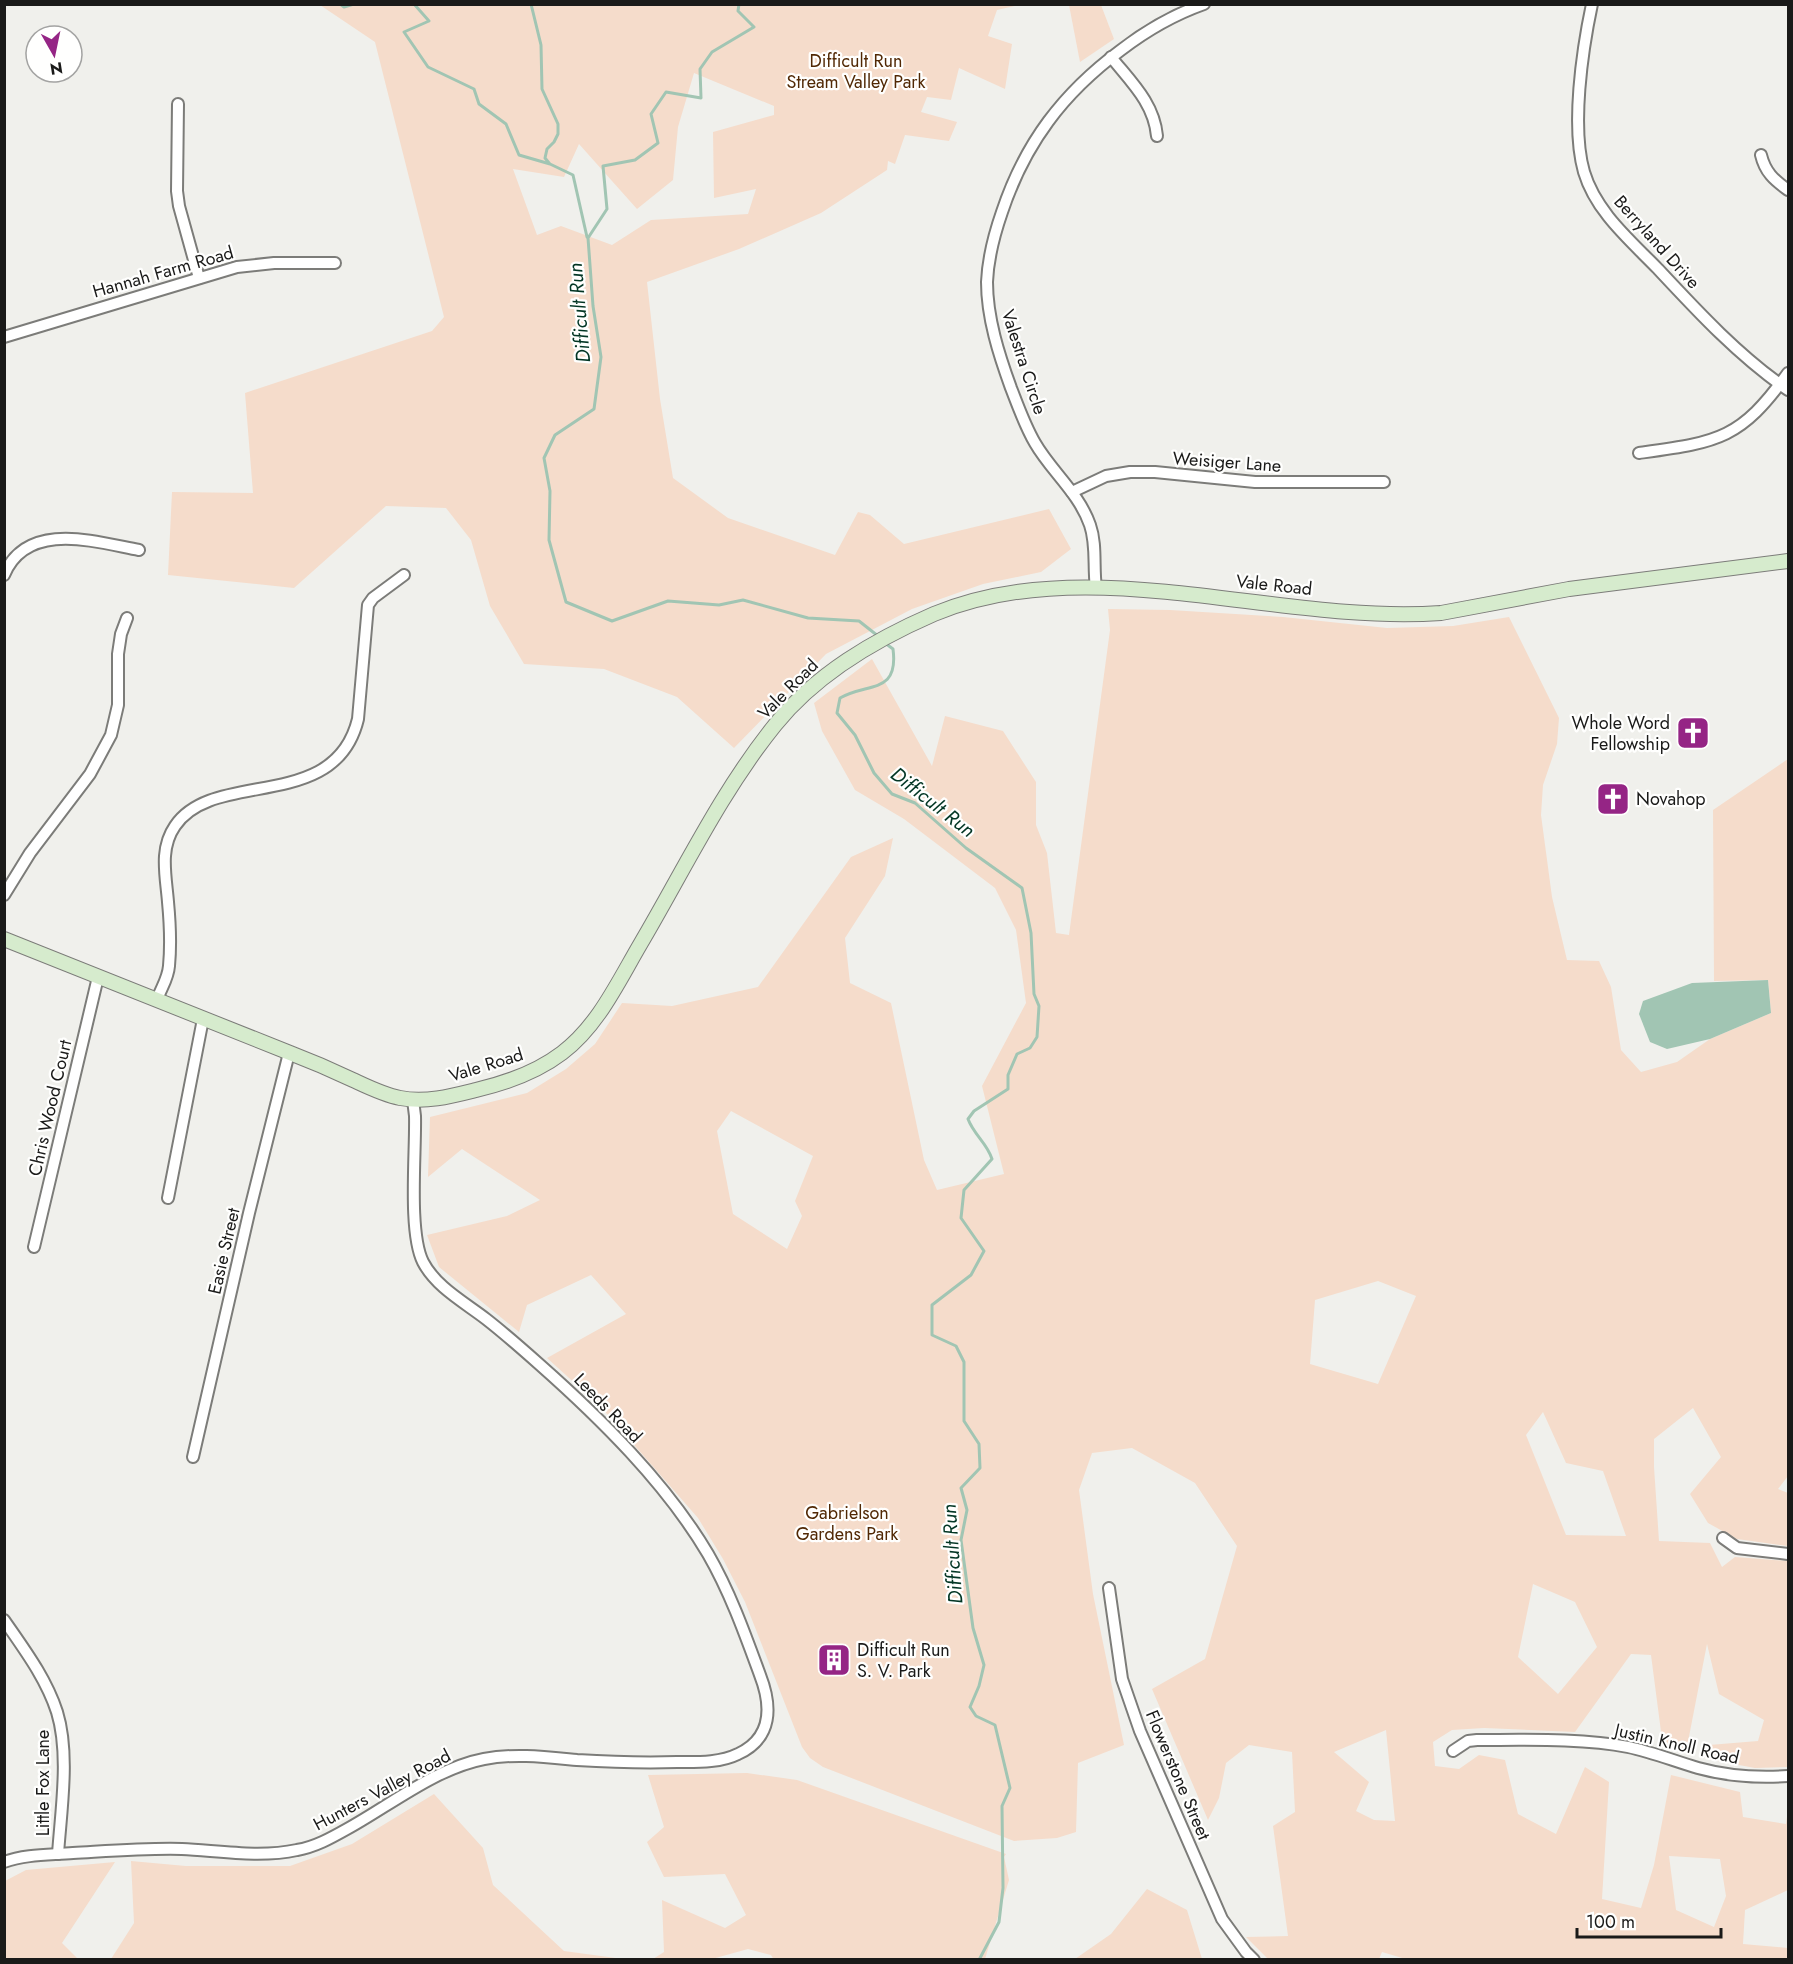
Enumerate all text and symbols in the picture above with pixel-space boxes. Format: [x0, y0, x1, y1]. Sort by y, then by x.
north arrow [24, 24, 84, 84]
park label: Difficult Run Stream Valley Park [787, 48, 926, 95]
text: N [48, 56, 64, 81]
street label: Berryland Drive [1608, 189, 1706, 295]
street label: Hannah Farm Road [89, 239, 237, 305]
water label: Difficult Run [561, 262, 598, 364]
street label: Valestra Circle [995, 306, 1053, 418]
street label: Weisiger Lane [1172, 445, 1282, 479]
street label: Vale Road [1235, 568, 1313, 602]
street label: Vale Road [752, 653, 824, 725]
place label: Whole Word Fellowship [1571, 710, 1670, 757]
church icon: Whole Word Fellowship [1675, 715, 1711, 751]
water label: Difficult Run [884, 760, 981, 845]
church icon: Novahop [1595, 781, 1631, 817]
place label: Novahop [1636, 786, 1706, 812]
street label: Chris Wood Court [22, 1037, 78, 1179]
street label: Vale Road [446, 1041, 526, 1089]
street label: Easie Street [201, 1204, 247, 1297]
street label: Leeds Road [568, 1367, 648, 1449]
park label: Gabrielson Gardens Park [796, 1500, 898, 1547]
water label: Difficult Run [935, 1503, 970, 1605]
place label: Difficult Run S. V. Park [857, 1637, 950, 1684]
building icon: Difficult Run S. V. Park [816, 1642, 852, 1678]
street label: Flowerstone Street [1139, 1706, 1217, 1844]
street label: Justin Knoll Road [1610, 1717, 1742, 1771]
street label: Little Fox Lane [30, 1730, 56, 1836]
street label: Hunters Valley Road [309, 1743, 455, 1837]
scale bar [1577, 1901, 1721, 1939]
text: 100 m [1586, 1909, 1635, 1935]

